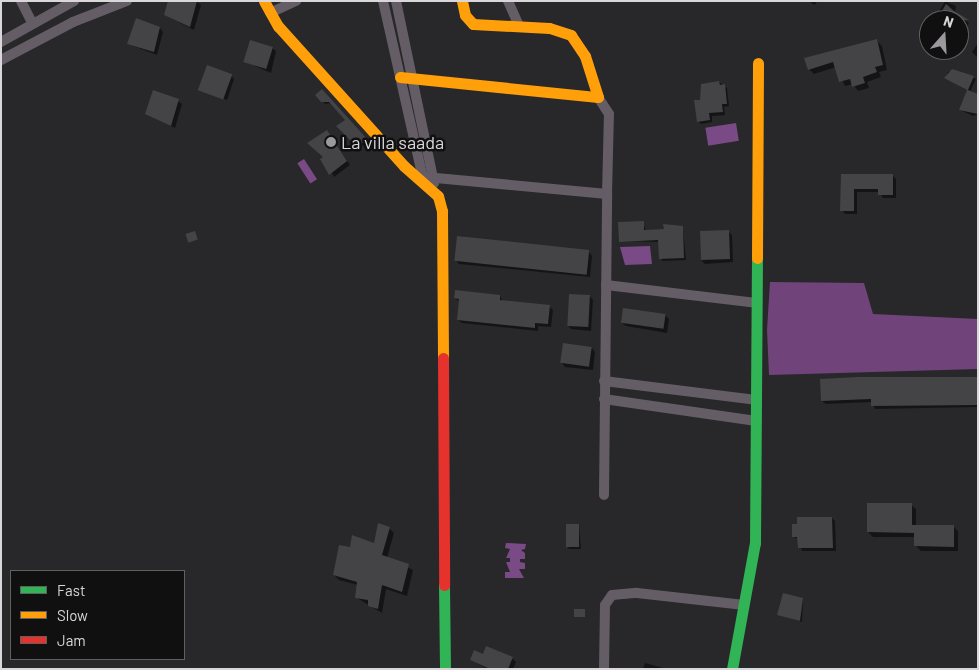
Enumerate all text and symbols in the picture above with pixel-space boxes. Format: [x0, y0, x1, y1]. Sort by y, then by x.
north arrow [919, 10, 969, 60]
text: N [942, 12, 956, 31]
place label: La villa saada [341, 131, 444, 153]
marker: La villa saada [325, 136, 337, 148]
legend [10, 570, 185, 660]
text: Fast [57, 581, 85, 599]
text: Slow [57, 606, 88, 624]
text: Jam [57, 631, 86, 649]

